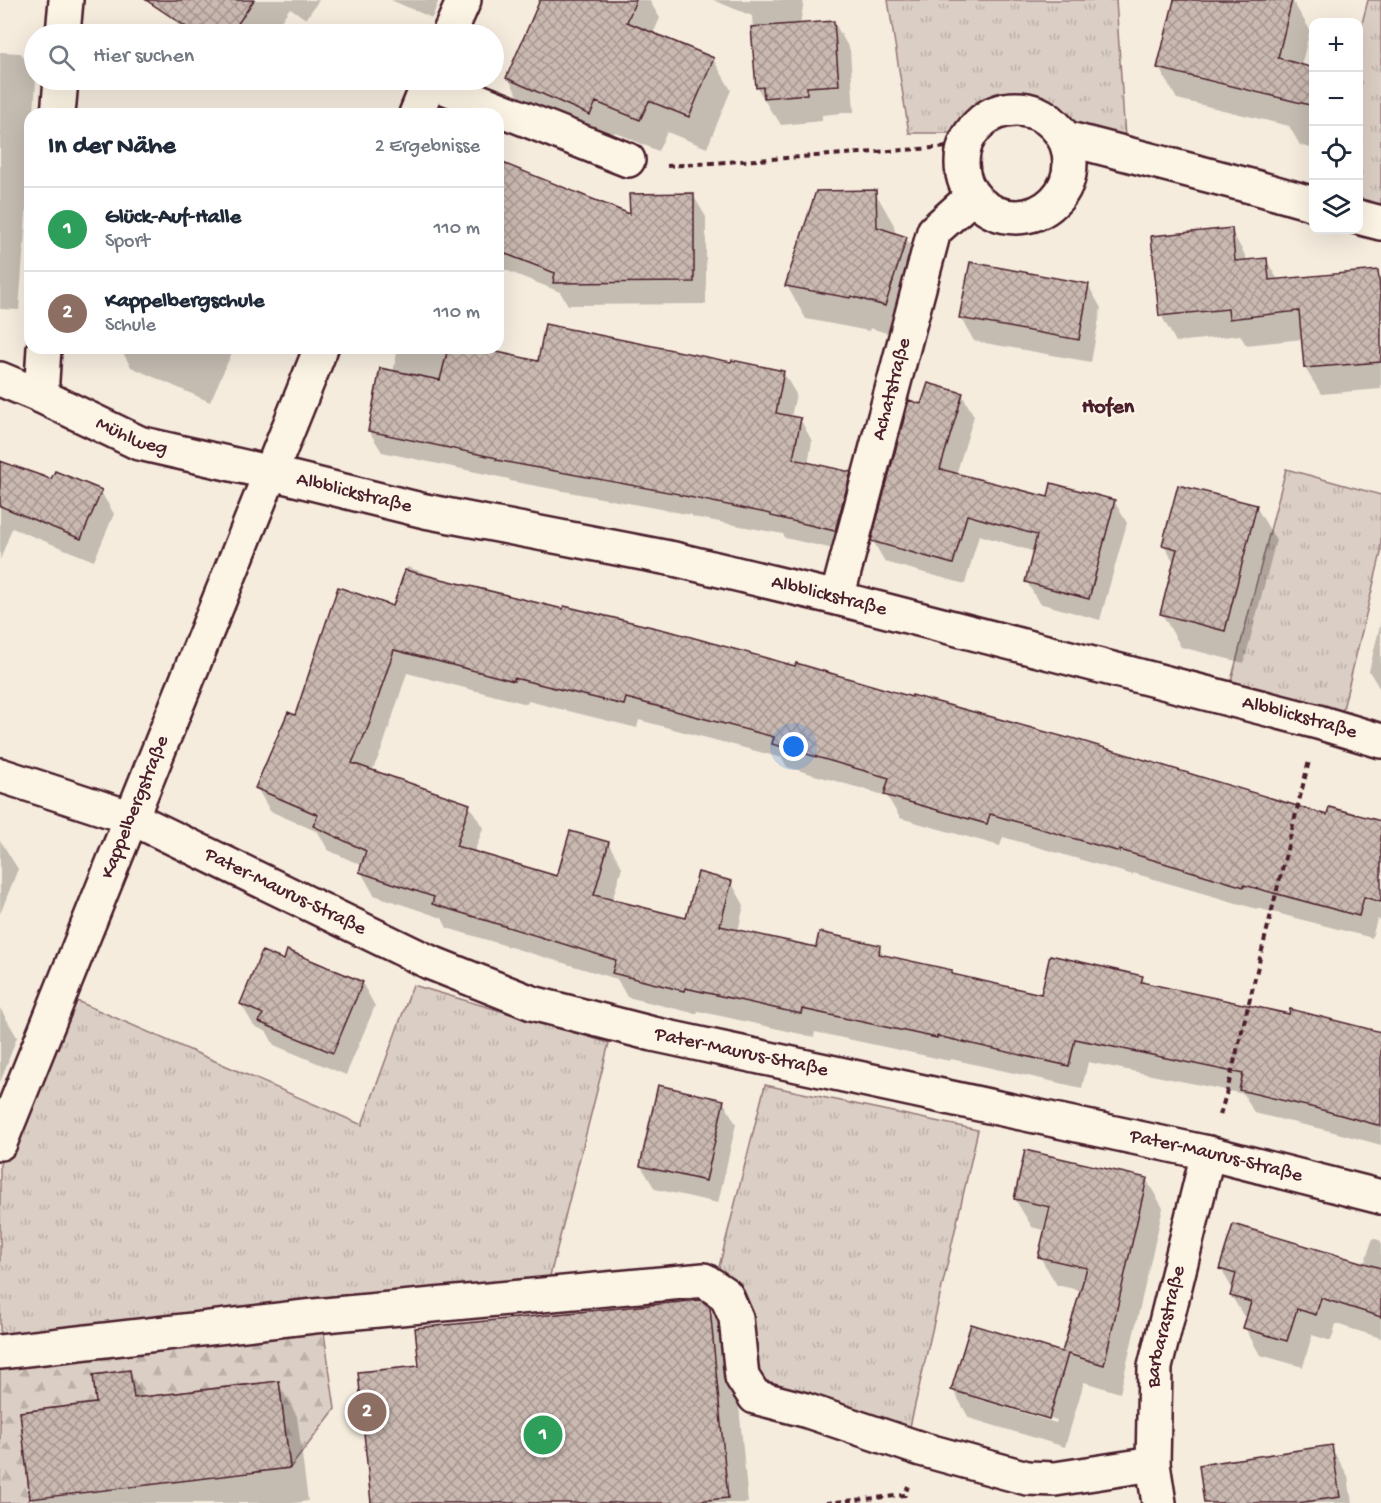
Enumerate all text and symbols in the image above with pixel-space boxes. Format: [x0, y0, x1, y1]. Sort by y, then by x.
map controls [1309, 18, 1363, 234]
button: + [1309, 18, 1363, 72]
search box [24, 24, 504, 90]
icon: search [45, 41, 78, 74]
text: Hier suchen [93, 44, 194, 70]
button: − [1309, 72, 1363, 126]
button: locate [1309, 126, 1363, 180]
text: In der Nähe [48, 132, 176, 163]
text: 2 Ergebnisse [375, 136, 480, 159]
button: layers [1309, 180, 1363, 234]
text: Glück-Auf-Halle [105, 205, 241, 231]
text: 1 [63, 218, 72, 241]
text: 110 m [434, 218, 480, 241]
text: Sport [105, 231, 150, 254]
text: Kappelbergschule [105, 289, 264, 315]
text: 2 [63, 302, 72, 325]
text: 110 m [434, 302, 480, 325]
text: Schule [105, 315, 156, 338]
street label: Achatstraße [868, 335, 917, 443]
district label: Hofen [1082, 395, 1135, 421]
street label: Mühlweg [92, 412, 170, 461]
street label: Albblickstraße [294, 468, 415, 519]
street label: Albblickstraße [769, 571, 890, 622]
street label: Albblickstraße [1240, 691, 1360, 745]
street label: Kappelbergstraße [96, 732, 175, 882]
your location [779, 732, 808, 761]
street label: Pater-Maurus-Straße [200, 843, 370, 941]
street label: Pater-Maurus-Straße [652, 1023, 831, 1083]
street label: Pater-Maurus-Straße [1127, 1125, 1306, 1188]
street label: Barbarastraße [1143, 1263, 1191, 1389]
pin: 2 [348, 1390, 386, 1434]
pin: 1 [524, 1412, 562, 1458]

